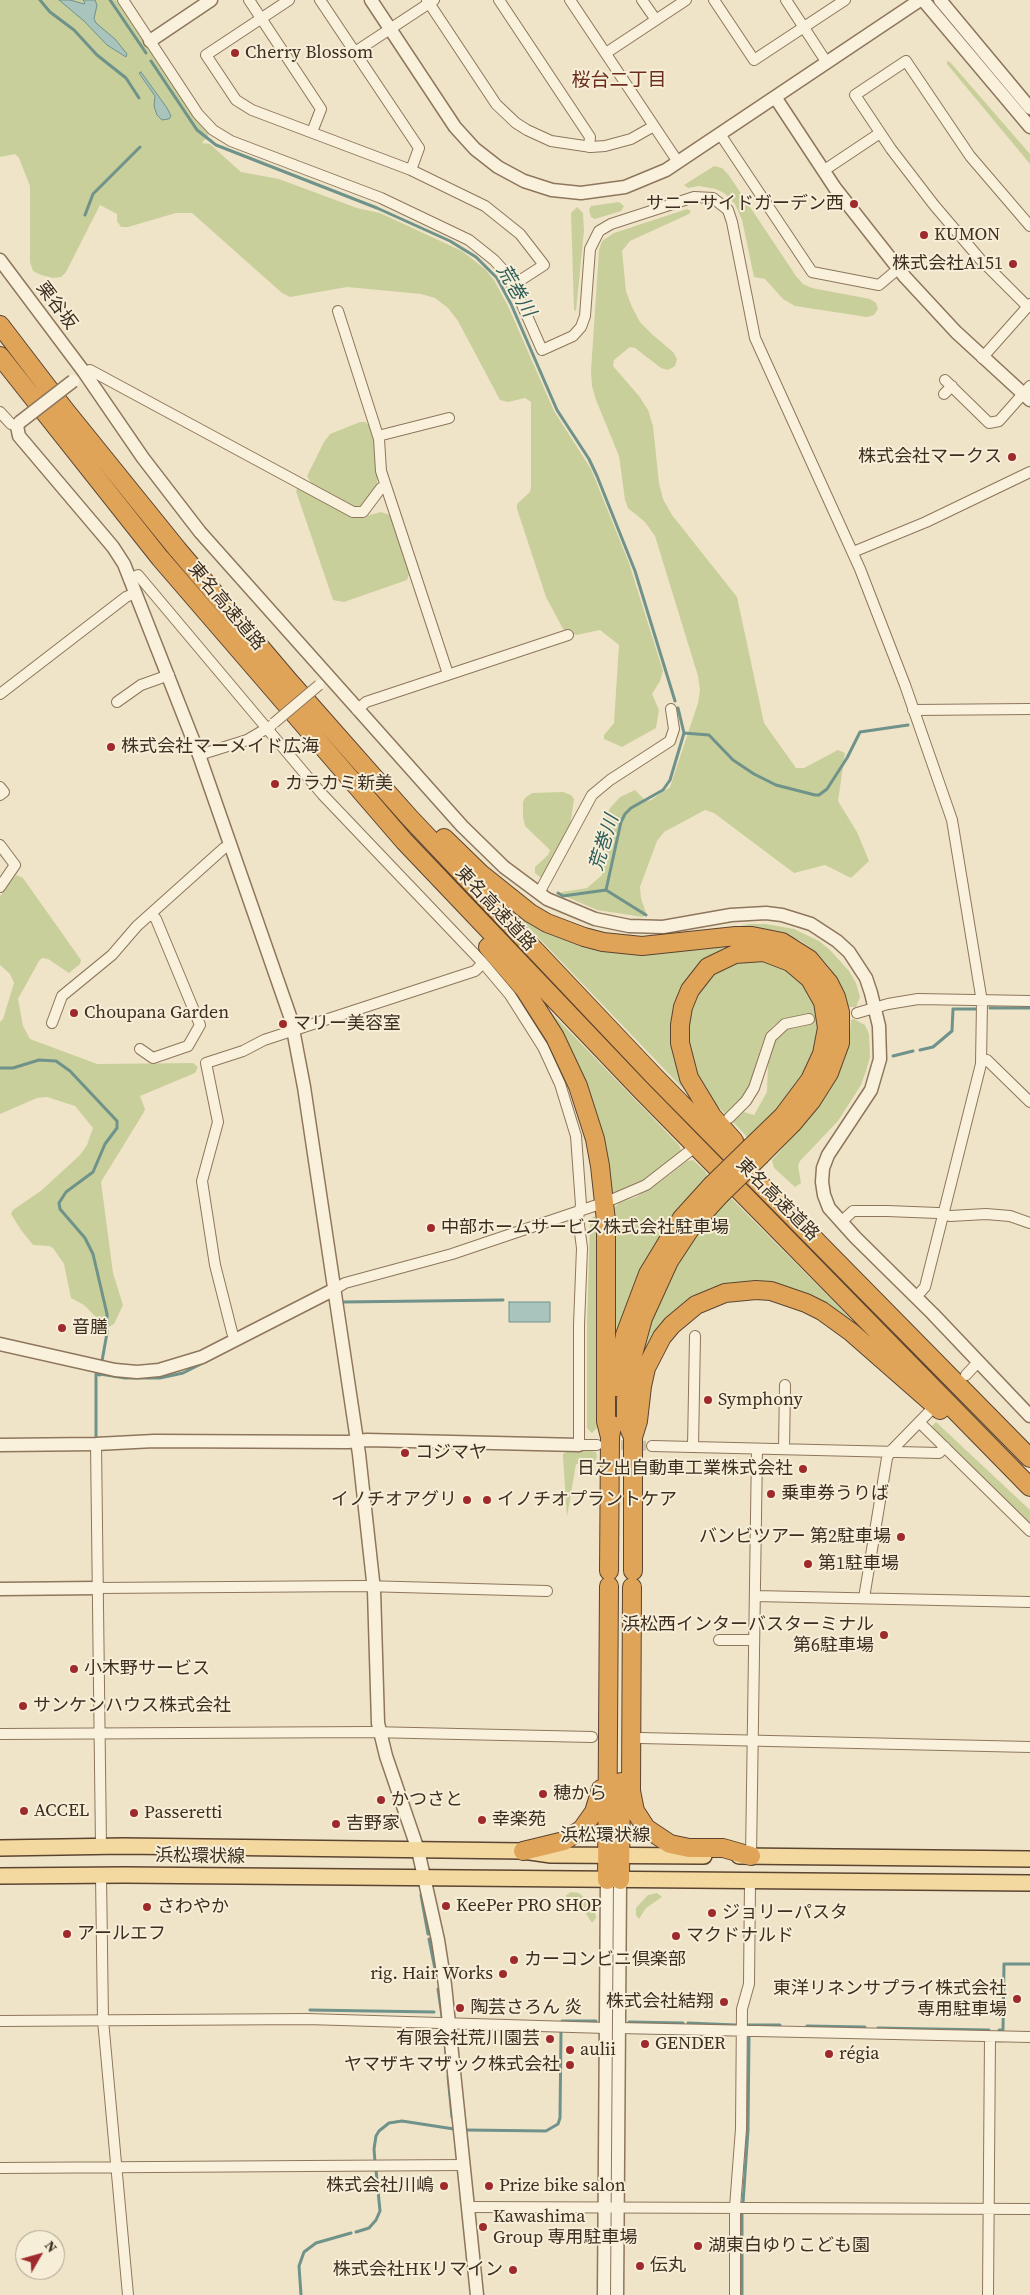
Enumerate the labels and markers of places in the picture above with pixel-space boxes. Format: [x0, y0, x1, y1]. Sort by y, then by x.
place label: Cherry Blossom [245, 42, 373, 64]
marker: Cherry Blossom [229, 47, 241, 59]
place label: サニーサイドガーデン西 [646, 193, 844, 215]
marker: サニーサイドガーデン西 [848, 198, 860, 210]
place label: KUMON [934, 224, 1000, 246]
marker: KUMON [918, 229, 930, 241]
place label: 株式会社A151 [892, 253, 1003, 275]
marker: 株式会社A151 [1007, 258, 1019, 270]
place label: 株式会社マークス [858, 446, 1002, 468]
marker: 株式会社マークス [1006, 451, 1018, 463]
place label: 株式会社マーメイド広海 [121, 736, 319, 758]
marker: 株式会社マーメイド広海 [105, 741, 117, 753]
place label: カラカミ新美 [285, 773, 393, 795]
marker: カラカミ新美 [269, 778, 281, 790]
place label: Choupana Garden [84, 1002, 229, 1024]
marker: Choupana Garden [68, 1007, 80, 1019]
place label: マリー美容室 [293, 1013, 401, 1035]
marker: マリー美容室 [277, 1018, 289, 1030]
place label: 中部ホームサービス株式会社駐車場 [441, 1217, 729, 1239]
marker: 中部ホームサービス株式会社駐車場 [425, 1222, 437, 1234]
place label: 音膳 [72, 1317, 108, 1339]
marker: 音膳 [56, 1322, 68, 1334]
place label: Symphony [718, 1389, 803, 1411]
marker: Symphony [702, 1394, 714, 1406]
place label: コジマヤ [415, 1442, 487, 1464]
marker: コジマヤ [399, 1447, 411, 1459]
place label: 日之出自動車工業株式会社 [577, 1458, 793, 1480]
marker: 日之出自動車工業株式会社 [797, 1463, 809, 1475]
place label: 乗車券うりば [781, 1483, 889, 1505]
marker: 乗車券うりば [765, 1488, 777, 1500]
place label: イノチオアグリ [331, 1489, 457, 1511]
place label: イノチオプラントケア [497, 1489, 677, 1511]
marker: イノチオアグリ [461, 1494, 473, 1506]
marker: イノチオプラントケア [481, 1494, 493, 1506]
place label: バンビツアー 第2駐車場 [699, 1526, 891, 1548]
marker: バンビツアー 第2駐車場 [895, 1531, 907, 1543]
place label: 第1駐車場 [818, 1553, 899, 1575]
marker: 第1駐車場 [802, 1558, 814, 1570]
place label: 浜松西インターバスターミナル 第6駐車場 [622, 1614, 874, 1656]
marker: 浜松西インターバスターミナル 第6駐車場 [878, 1629, 890, 1641]
place label: 小木野サービス [84, 1658, 210, 1680]
marker: 小木野サービス [68, 1663, 80, 1675]
place label: サンケンハウス株式会社 [33, 1695, 231, 1717]
marker: サンケンハウス株式会社 [17, 1700, 29, 1712]
place label: 穂から [553, 1783, 607, 1805]
marker: 穂から [537, 1788, 549, 1800]
place label: かつさと [391, 1789, 463, 1811]
marker: かつさと [375, 1794, 387, 1806]
place label: ACCEL [34, 1800, 90, 1822]
place label: Passeretti [144, 1802, 222, 1824]
marker: ACCEL [18, 1805, 30, 1817]
marker: Passeretti [128, 1807, 140, 1819]
place label: 幸楽苑 [492, 1809, 546, 1831]
place label: 吉野家 [346, 1813, 400, 1835]
marker: 幸楽苑 [476, 1814, 488, 1826]
marker: 吉野家 [330, 1818, 342, 1830]
place label: KeePer PRO SHOP [456, 1895, 601, 1917]
place label: さわやか [157, 1896, 229, 1918]
marker: KeePer PRO SHOP [440, 1900, 452, 1912]
marker: さわやか [141, 1901, 153, 1913]
place label: ジョリーパスタ [722, 1902, 848, 1924]
marker: ジョリーパスタ [706, 1907, 718, 1919]
place label: アールエフ [77, 1923, 166, 1945]
place label: マクドナルド [686, 1925, 794, 1947]
marker: アールエフ [61, 1928, 73, 1940]
marker: マクドナルド [670, 1930, 682, 1942]
place label: カーコンビニ倶楽部 [524, 1949, 686, 1971]
marker: カーコンビニ倶楽部 [508, 1954, 520, 1966]
place label: rig. Hair Works [370, 1963, 493, 1985]
marker: rig. Hair Works [497, 1968, 509, 1980]
place label: 東洋リネンサプライ株式会社 専用駐車場 [773, 1978, 1007, 2020]
place label: 株式会社結翔 [606, 1991, 714, 2013]
marker: 東洋リネンサプライ株式会社 専用駐車場 [1011, 1993, 1023, 2005]
marker: 株式会社結翔 [718, 1996, 730, 2008]
place label: 陶芸さろん 炎 [470, 1997, 582, 2019]
marker: 陶芸さろん 炎 [454, 2002, 466, 2014]
place label: 有限会社荒川園芸 [396, 2028, 540, 2050]
marker: 有限会社荒川園芸 [544, 2033, 556, 2045]
place label: GENDER [655, 2033, 726, 2055]
marker: GENDER [639, 2038, 651, 2050]
place label: aulii [580, 2039, 616, 2061]
place label: régia [839, 2043, 879, 2065]
marker: aulii [564, 2044, 576, 2056]
marker: régia [823, 2048, 835, 2060]
place label: ヤマザキマザック株式会社 [344, 2054, 560, 2076]
marker: ヤマザキマザック株式会社 [564, 2059, 576, 2071]
place label: 株式会社川嶋 [326, 2175, 434, 2197]
place label: Prize bike salon [499, 2175, 626, 2197]
marker: 株式会社川嶋 [438, 2180, 450, 2192]
marker: Prize bike salon [483, 2180, 495, 2192]
place label: Kawashima Group 専用駐車場 [493, 2206, 637, 2248]
marker: Kawashima Group 専用駐車場 [477, 2221, 489, 2233]
place label: 湖東白ゆりこども園 [708, 2235, 870, 2257]
marker: 湖東白ゆりこども園 [692, 2240, 704, 2252]
place label: 伝丸 [650, 2255, 686, 2277]
place label: 株式会社HKリマイン [333, 2259, 503, 2281]
marker: 伝丸 [634, 2260, 646, 2272]
marker: 株式会社HKリマイン [507, 2264, 519, 2276]

